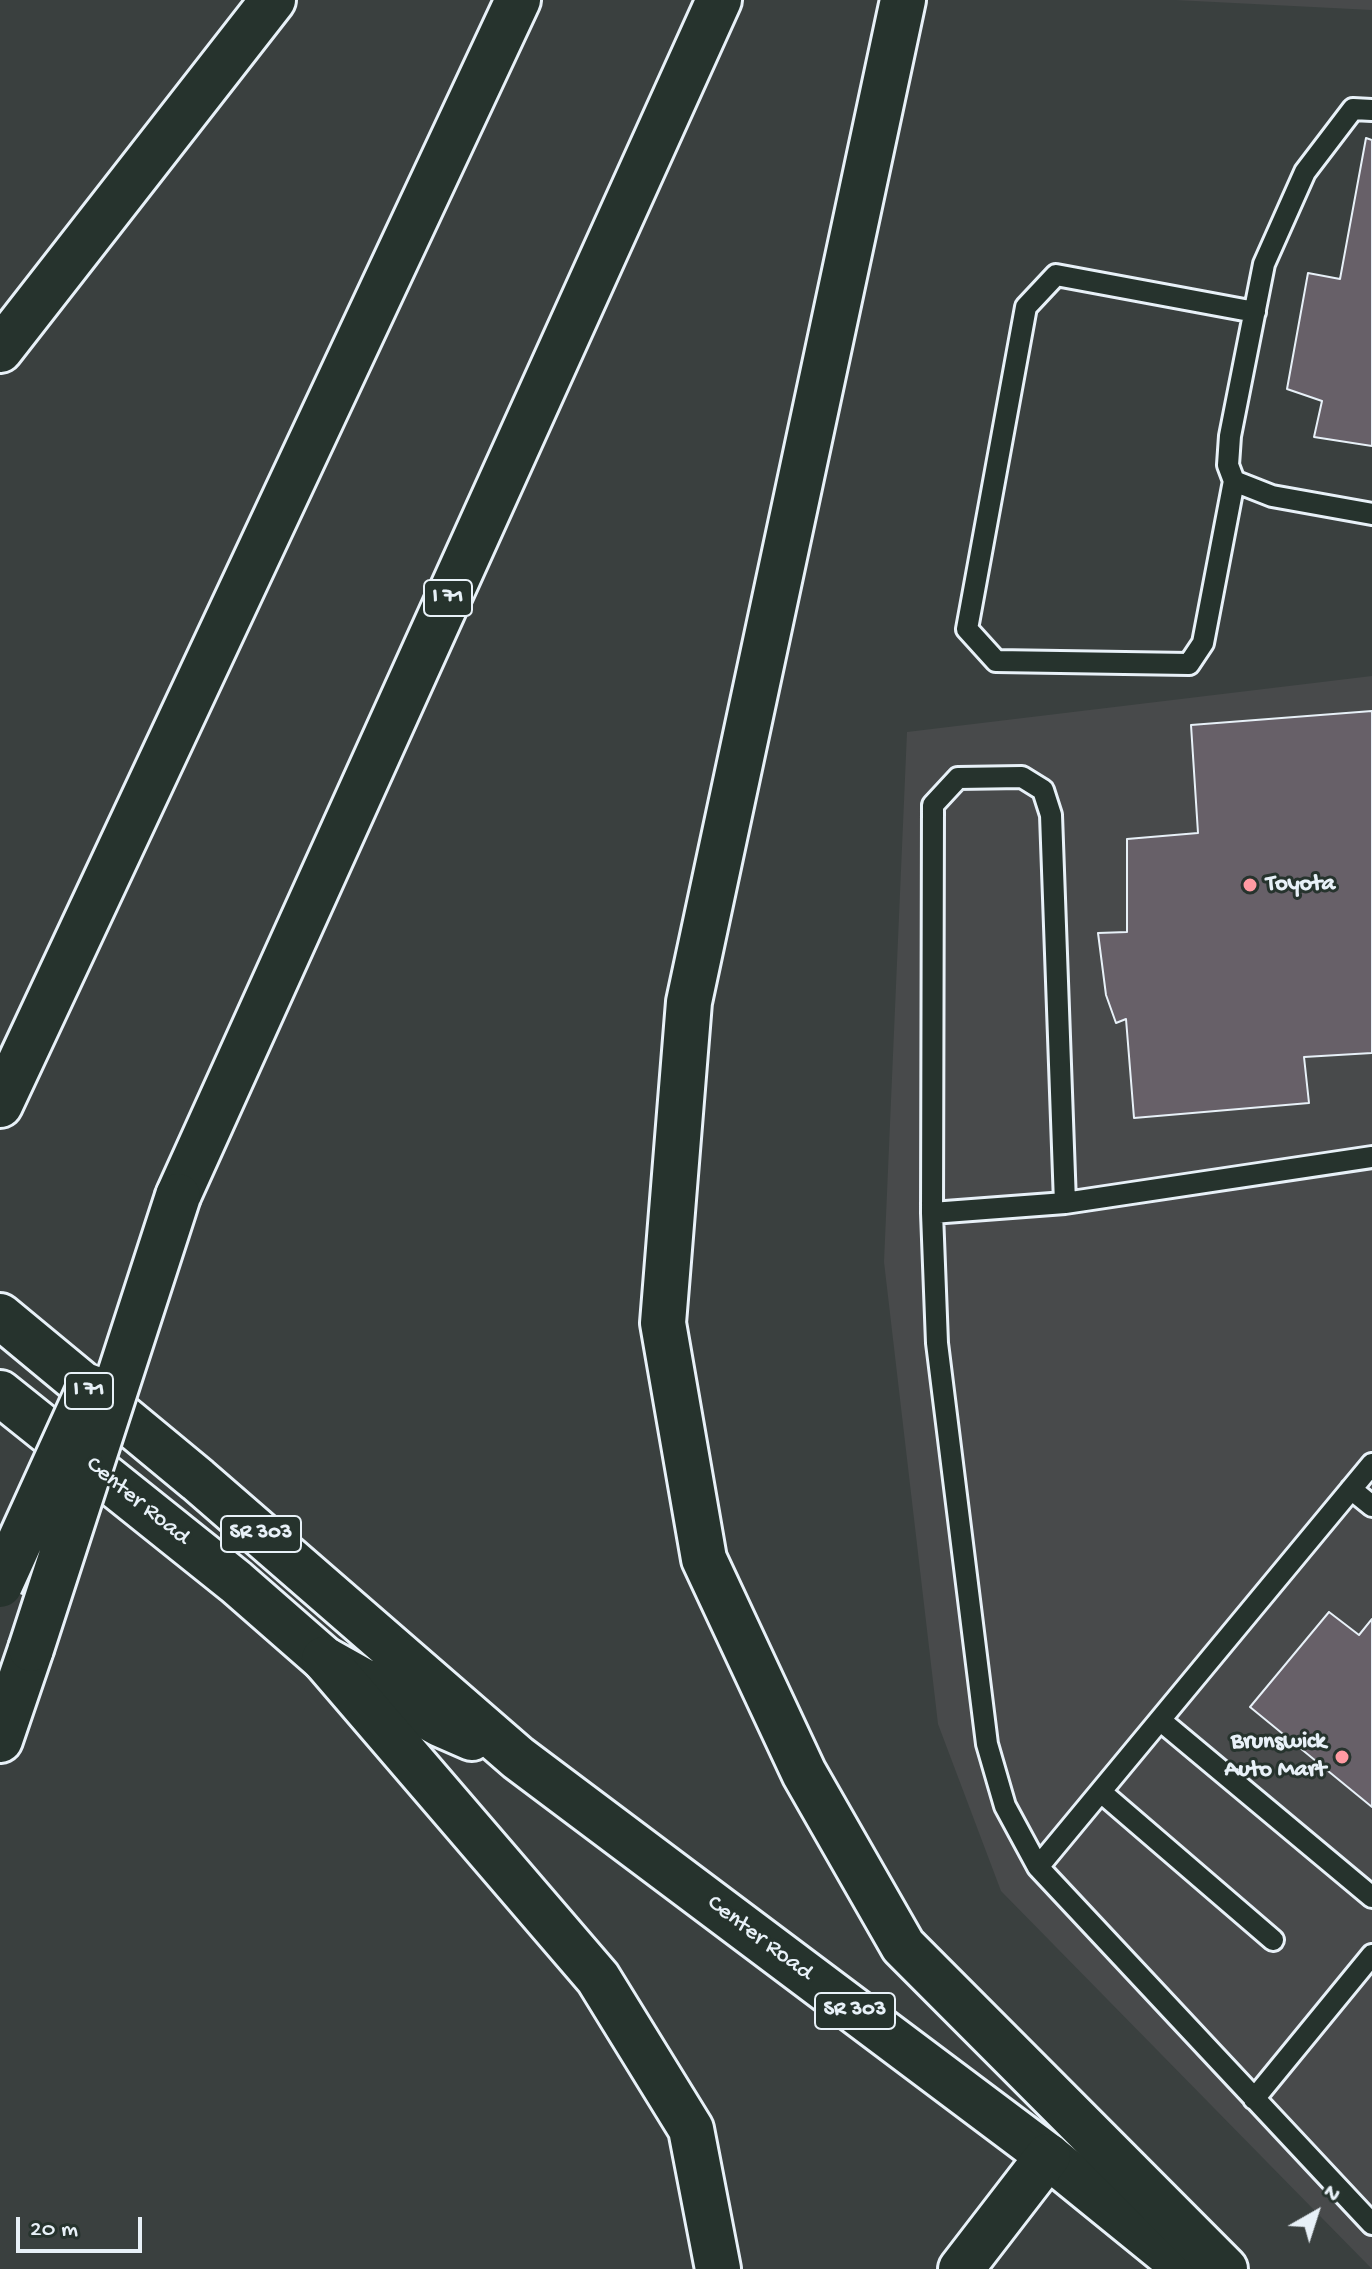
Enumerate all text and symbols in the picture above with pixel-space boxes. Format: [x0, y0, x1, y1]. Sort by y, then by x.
road number: I 71 [424, 580, 472, 616]
place label: Toyota [1266, 871, 1335, 899]
marker: Toyota [1241, 876, 1259, 894]
road number: I 71 [65, 1373, 113, 1409]
street label: Center Road [79, 1451, 195, 1553]
road number: SR 303 [221, 1516, 301, 1552]
place label: Brunswick Auto Mart [1224, 1729, 1326, 1785]
marker: Brunswick Auto Mart [1333, 1748, 1351, 1766]
street label: Center Road [700, 1890, 818, 1988]
road number: SR 303 [815, 1993, 895, 2029]
north arrow [1276, 2173, 1356, 2253]
text: N [1317, 2180, 1345, 2209]
scale bar [20, 2201, 146, 2251]
text: 20 m [30, 2216, 78, 2245]

